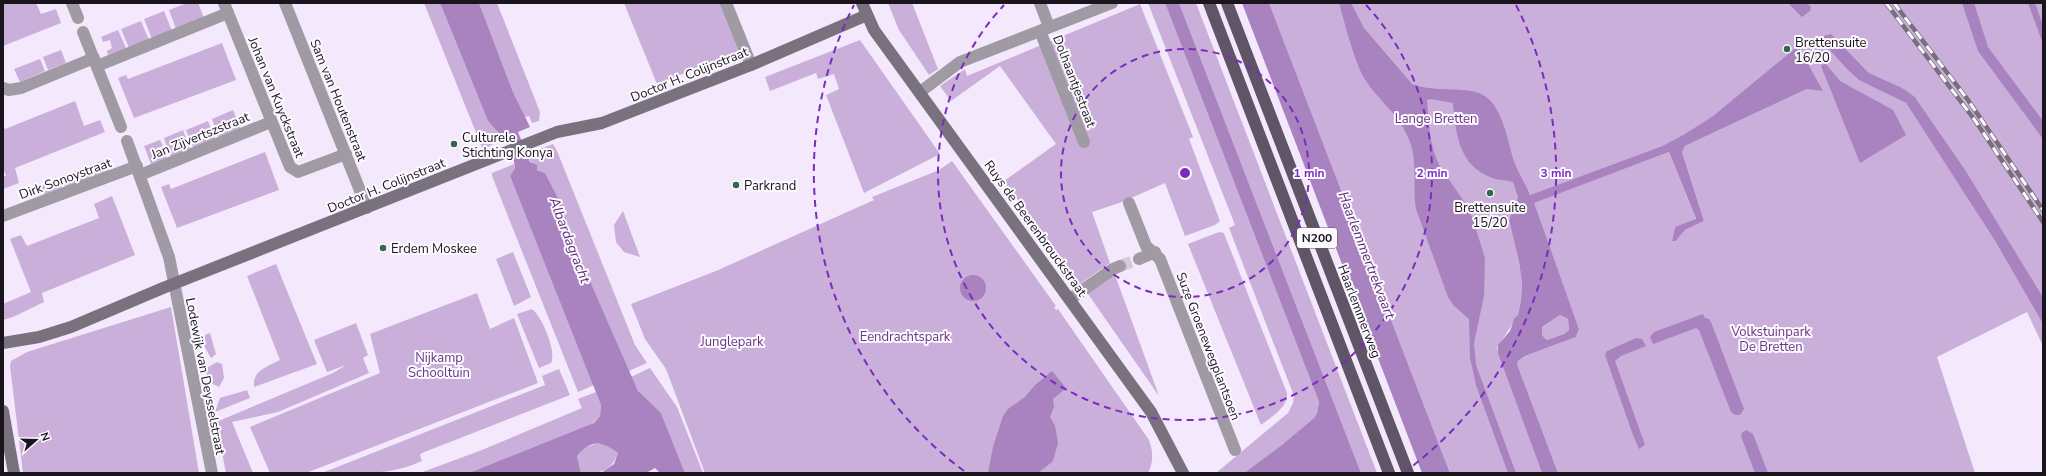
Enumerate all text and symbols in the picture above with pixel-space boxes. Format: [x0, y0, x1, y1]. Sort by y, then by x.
street label: Johan van Kuyckstraat [243, 33, 309, 161]
street label: Dolhaantjestraat [1048, 33, 1100, 130]
place label: Brettensuite 16/20 [1795, 34, 1866, 67]
street label: Sam van Houtenstraat [305, 37, 371, 165]
street label: Doctor H. Colijnstraat [628, 43, 751, 107]
marker: Brettensuite 16/20 [1782, 44, 1792, 54]
street label: Jan Zijvertszstraat [148, 108, 253, 164]
park label: Lange Bretten [1395, 110, 1477, 128]
place label: Culturele Stichting Konya [462, 129, 553, 162]
marker: Culturele Stichting Konya [449, 139, 459, 149]
street label: Dirk Sonoystraat [17, 154, 114, 204]
street label: Doctor H. Colijnstraat [325, 154, 448, 218]
street label: Ruys de Beerenbrouckstraat [980, 157, 1091, 301]
text: 1 min [1293, 165, 1325, 181]
text: 2 min [1416, 165, 1448, 181]
text: 3 min [1540, 165, 1572, 181]
centre of rings [1178, 166, 1192, 180]
place label: Parkrand [744, 177, 796, 195]
marker: Parkrand [731, 180, 741, 190]
marker: Brettensuite 15/20 [1485, 188, 1495, 198]
water label: Haarlemmertrekvaart [1333, 189, 1400, 323]
water label: Albardagracht [544, 194, 595, 287]
place label: Brettensuite 15/20 [1454, 199, 1526, 232]
road number: N200 [1297, 228, 1337, 248]
place label: Erdem Moskee [391, 240, 477, 258]
marker: Erdem Moskee [378, 243, 388, 253]
street label: Haarlemmerweg [1333, 262, 1385, 361]
street label: Suze Groenewegplantsoen [1171, 270, 1245, 423]
street label: Lodewijk van Deysselstraat [181, 296, 229, 457]
park label: Volkstuinpark De Bretten [1730, 323, 1811, 356]
park label: Eendrachtspark [860, 328, 951, 346]
park label: Junglepark [700, 333, 764, 351]
park label: Nijkamp Schooltuin [408, 349, 470, 382]
north arrow [16, 420, 56, 460]
text: N [36, 430, 53, 443]

